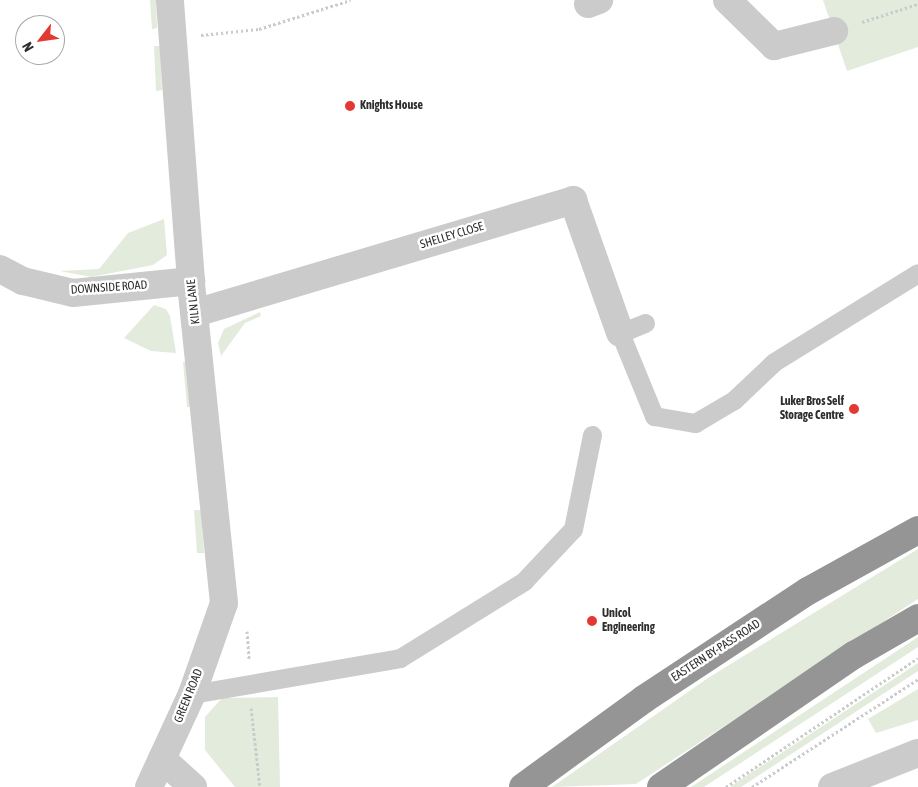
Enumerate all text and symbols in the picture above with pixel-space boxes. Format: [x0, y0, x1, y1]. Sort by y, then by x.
north arrow [15, 15, 65, 65]
text: N [19, 39, 37, 55]
place label: Knights House [360, 99, 423, 113]
marker: Knights House [344, 100, 356, 112]
street label: SHELLEY CLOSE [419, 220, 485, 252]
street label: DOWNSIDE ROAD [70, 278, 148, 298]
street label: KILN LANE [184, 279, 204, 325]
place label: Luker Bros Self Storage Centre [780, 395, 844, 423]
marker: Luker Bros Self Storage Centre [848, 403, 860, 415]
place label: Unicol Engineering [602, 607, 655, 635]
marker: Unicol Engineering [586, 615, 598, 627]
street label: EASTERN BY-PASS ROAD [669, 617, 763, 685]
street label: GREEN ROAD [172, 667, 206, 725]

